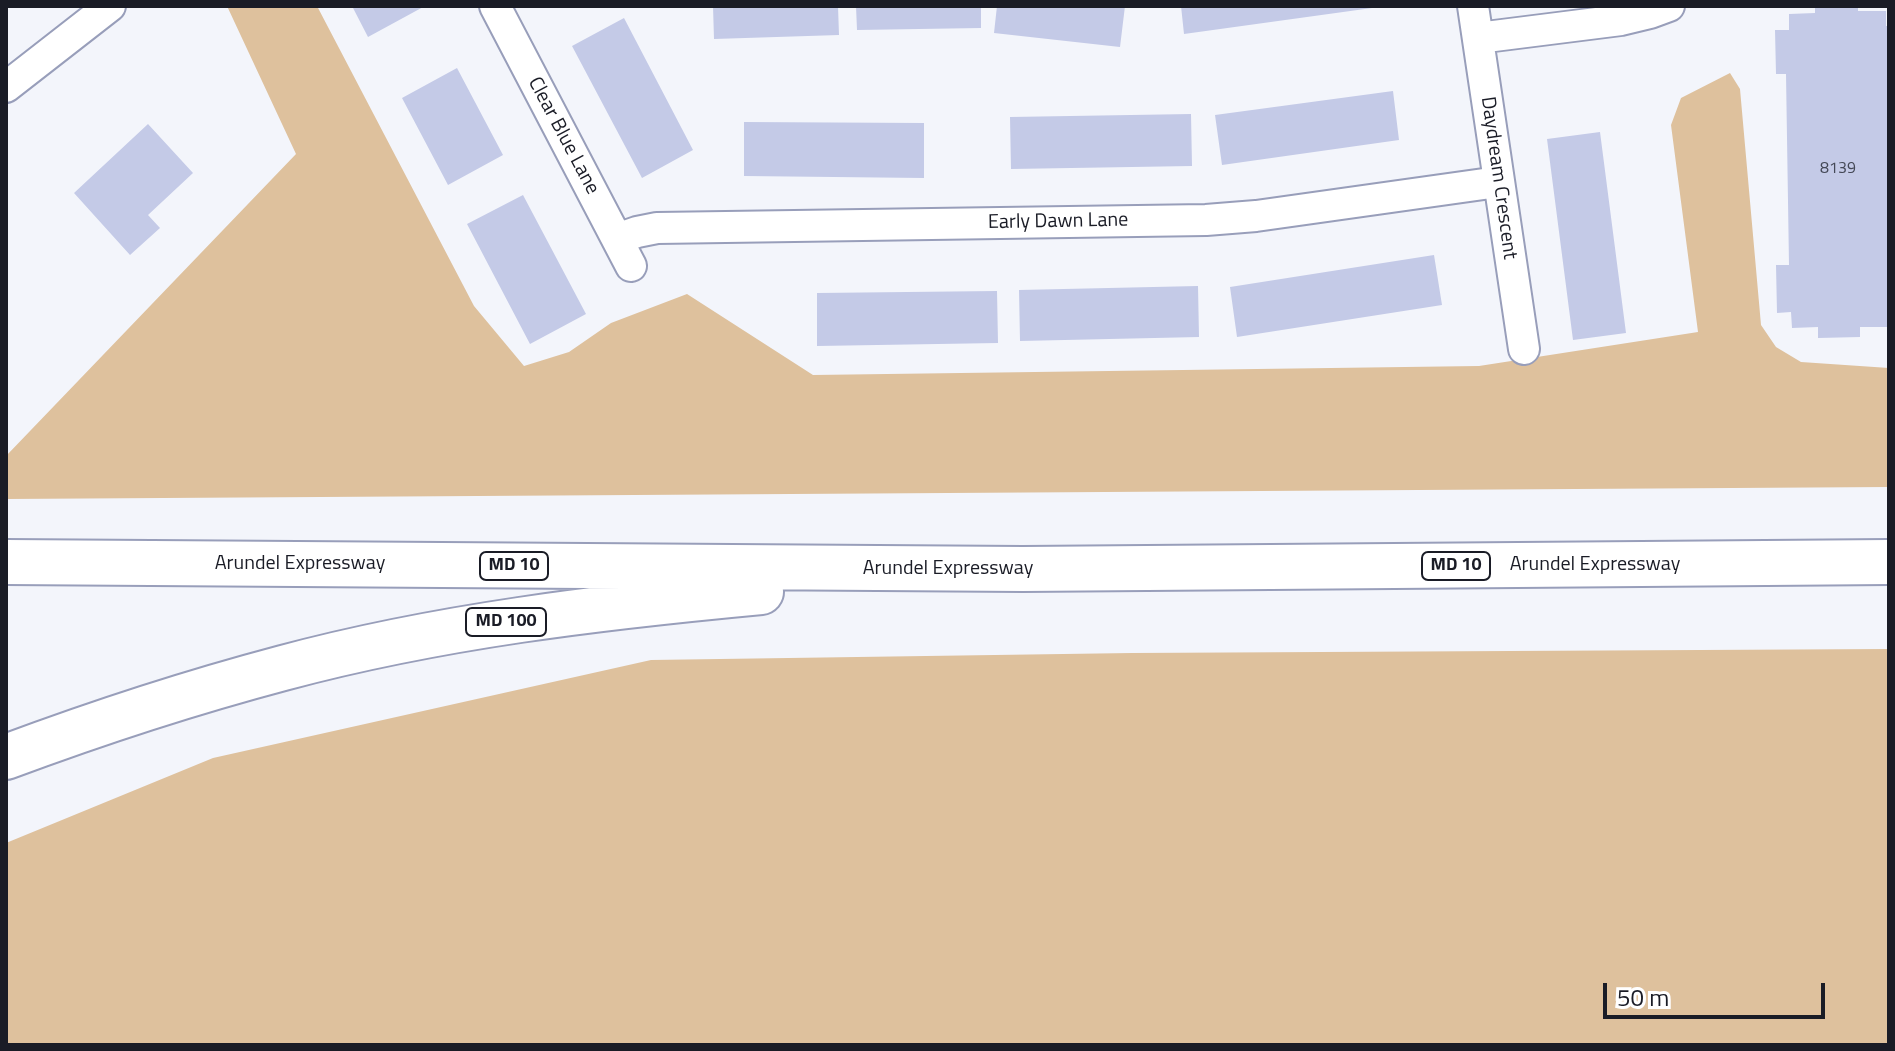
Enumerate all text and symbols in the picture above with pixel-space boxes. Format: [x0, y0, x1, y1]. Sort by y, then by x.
street label: Clear Blue Lane [522, 73, 604, 199]
street label: Daydream Crescent [1475, 95, 1521, 261]
house number: 8139 [1820, 159, 1856, 179]
street label: Early Dawn Lane [988, 209, 1128, 235]
street label: Arundel Expressway [215, 552, 385, 576]
road number: MD 10 [480, 552, 548, 580]
road number: MD 10 [1422, 552, 1490, 580]
street label: Arundel Expressway [1510, 553, 1680, 577]
street label: Arundel Expressway [863, 557, 1033, 581]
road number: MD 100 [466, 608, 546, 636]
scale bar [1607, 967, 1829, 1017]
text: 50 m [1617, 979, 1669, 1015]

